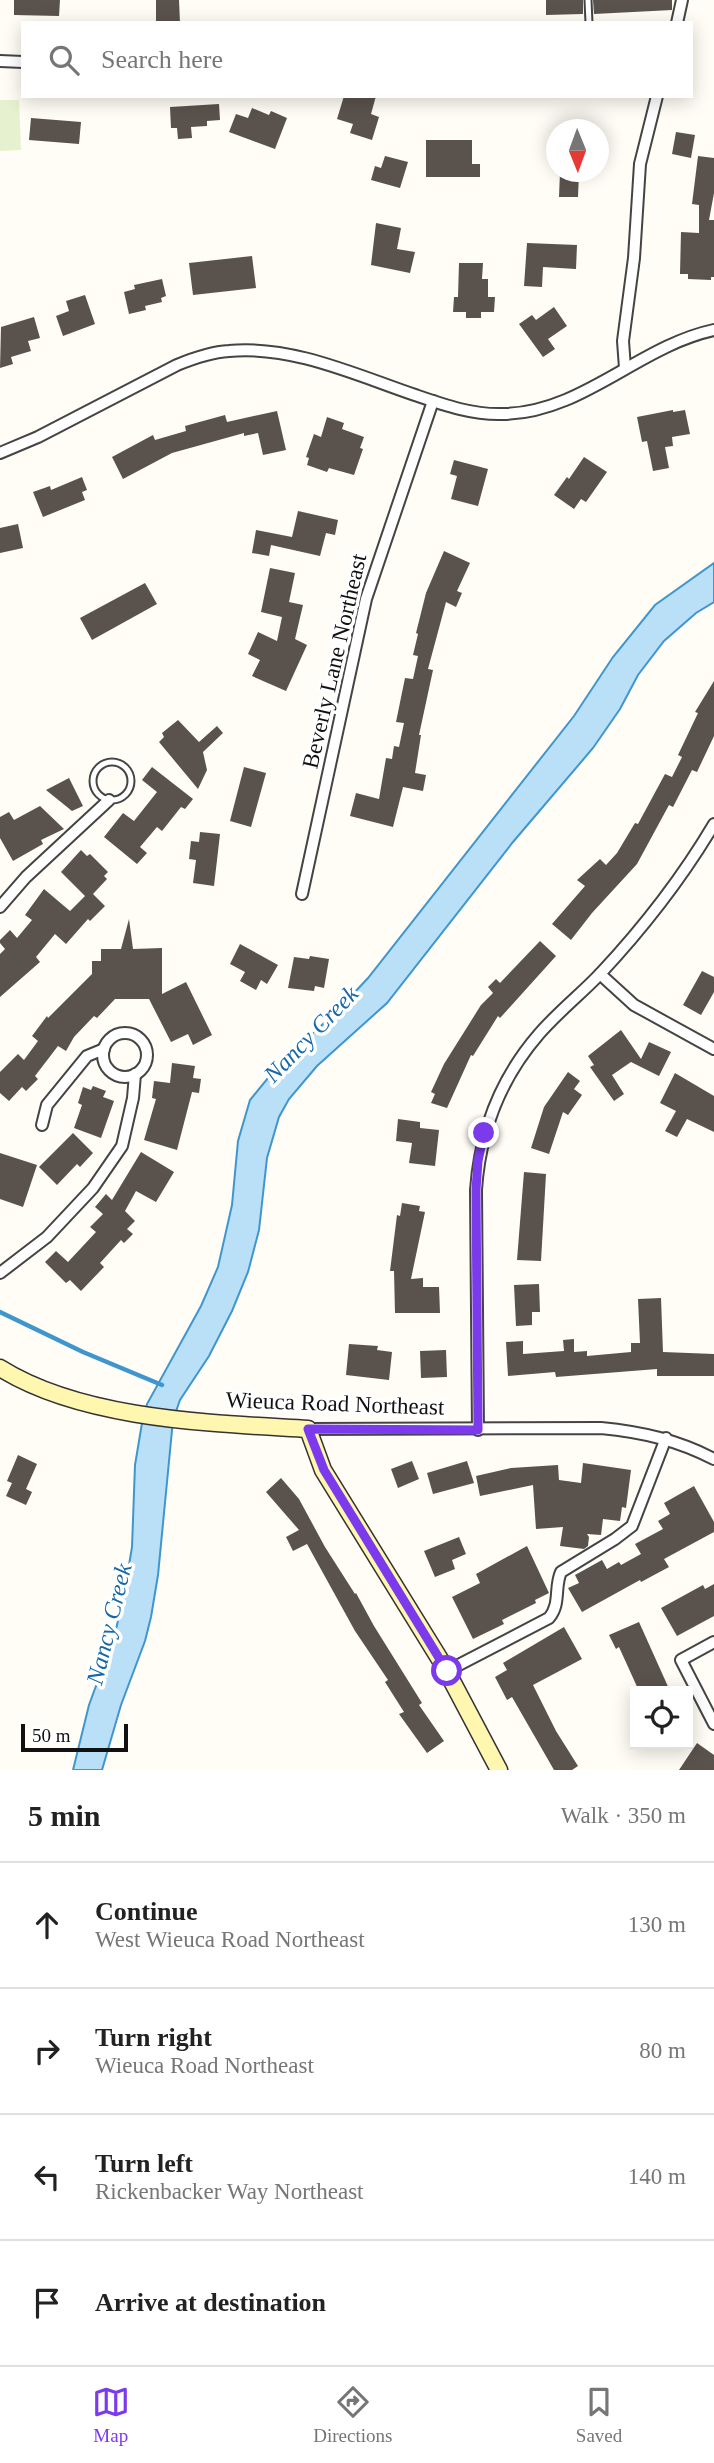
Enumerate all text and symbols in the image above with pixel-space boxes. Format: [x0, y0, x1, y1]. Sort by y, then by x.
search box [21, 21, 693, 98]
icon: search [45, 41, 83, 79]
text: Search here [101, 45, 223, 74]
north arrow [546, 119, 609, 182]
street label: Beverly Lane Northeast [298, 551, 372, 771]
water label: Nancy Creek [258, 980, 364, 1088]
route end [468, 1117, 499, 1148]
street label: Wieuca Road Northeast [225, 1387, 445, 1420]
water label: Nancy Creek [81, 1560, 137, 1688]
route start [431, 1655, 462, 1686]
map controls [630, 1686, 693, 1749]
button: locate [630, 1686, 693, 1749]
scale bar [21, 1721, 128, 1753]
text: 50 m [32, 1725, 71, 1746]
text: 5 min [28, 1799, 101, 1832]
text: Walk · 350 m [561, 1803, 686, 1828]
text: Continue [95, 1897, 198, 1926]
icon: ahead [28, 1906, 66, 1944]
text: 130 m [628, 1912, 686, 1937]
text: West Wieuca Road Northeast [95, 1927, 365, 1952]
text: Turn right [95, 2023, 212, 2052]
icon: right [28, 2032, 66, 2070]
text: 80 m [639, 2038, 686, 2063]
text: Wieuca Road Northeast [95, 2053, 314, 2078]
text: Turn left [95, 2149, 193, 2178]
icon: left [28, 2158, 66, 2196]
text: 140 m [628, 2164, 686, 2189]
text: Rickenbacker Way Northeast [95, 2179, 364, 2204]
icon: arrive [28, 2284, 66, 2322]
text: Arrive at destination [95, 2288, 326, 2317]
tab: Map [92, 2383, 130, 2447]
tab: Directions [313, 2383, 392, 2447]
tab: Saved [576, 2383, 622, 2447]

